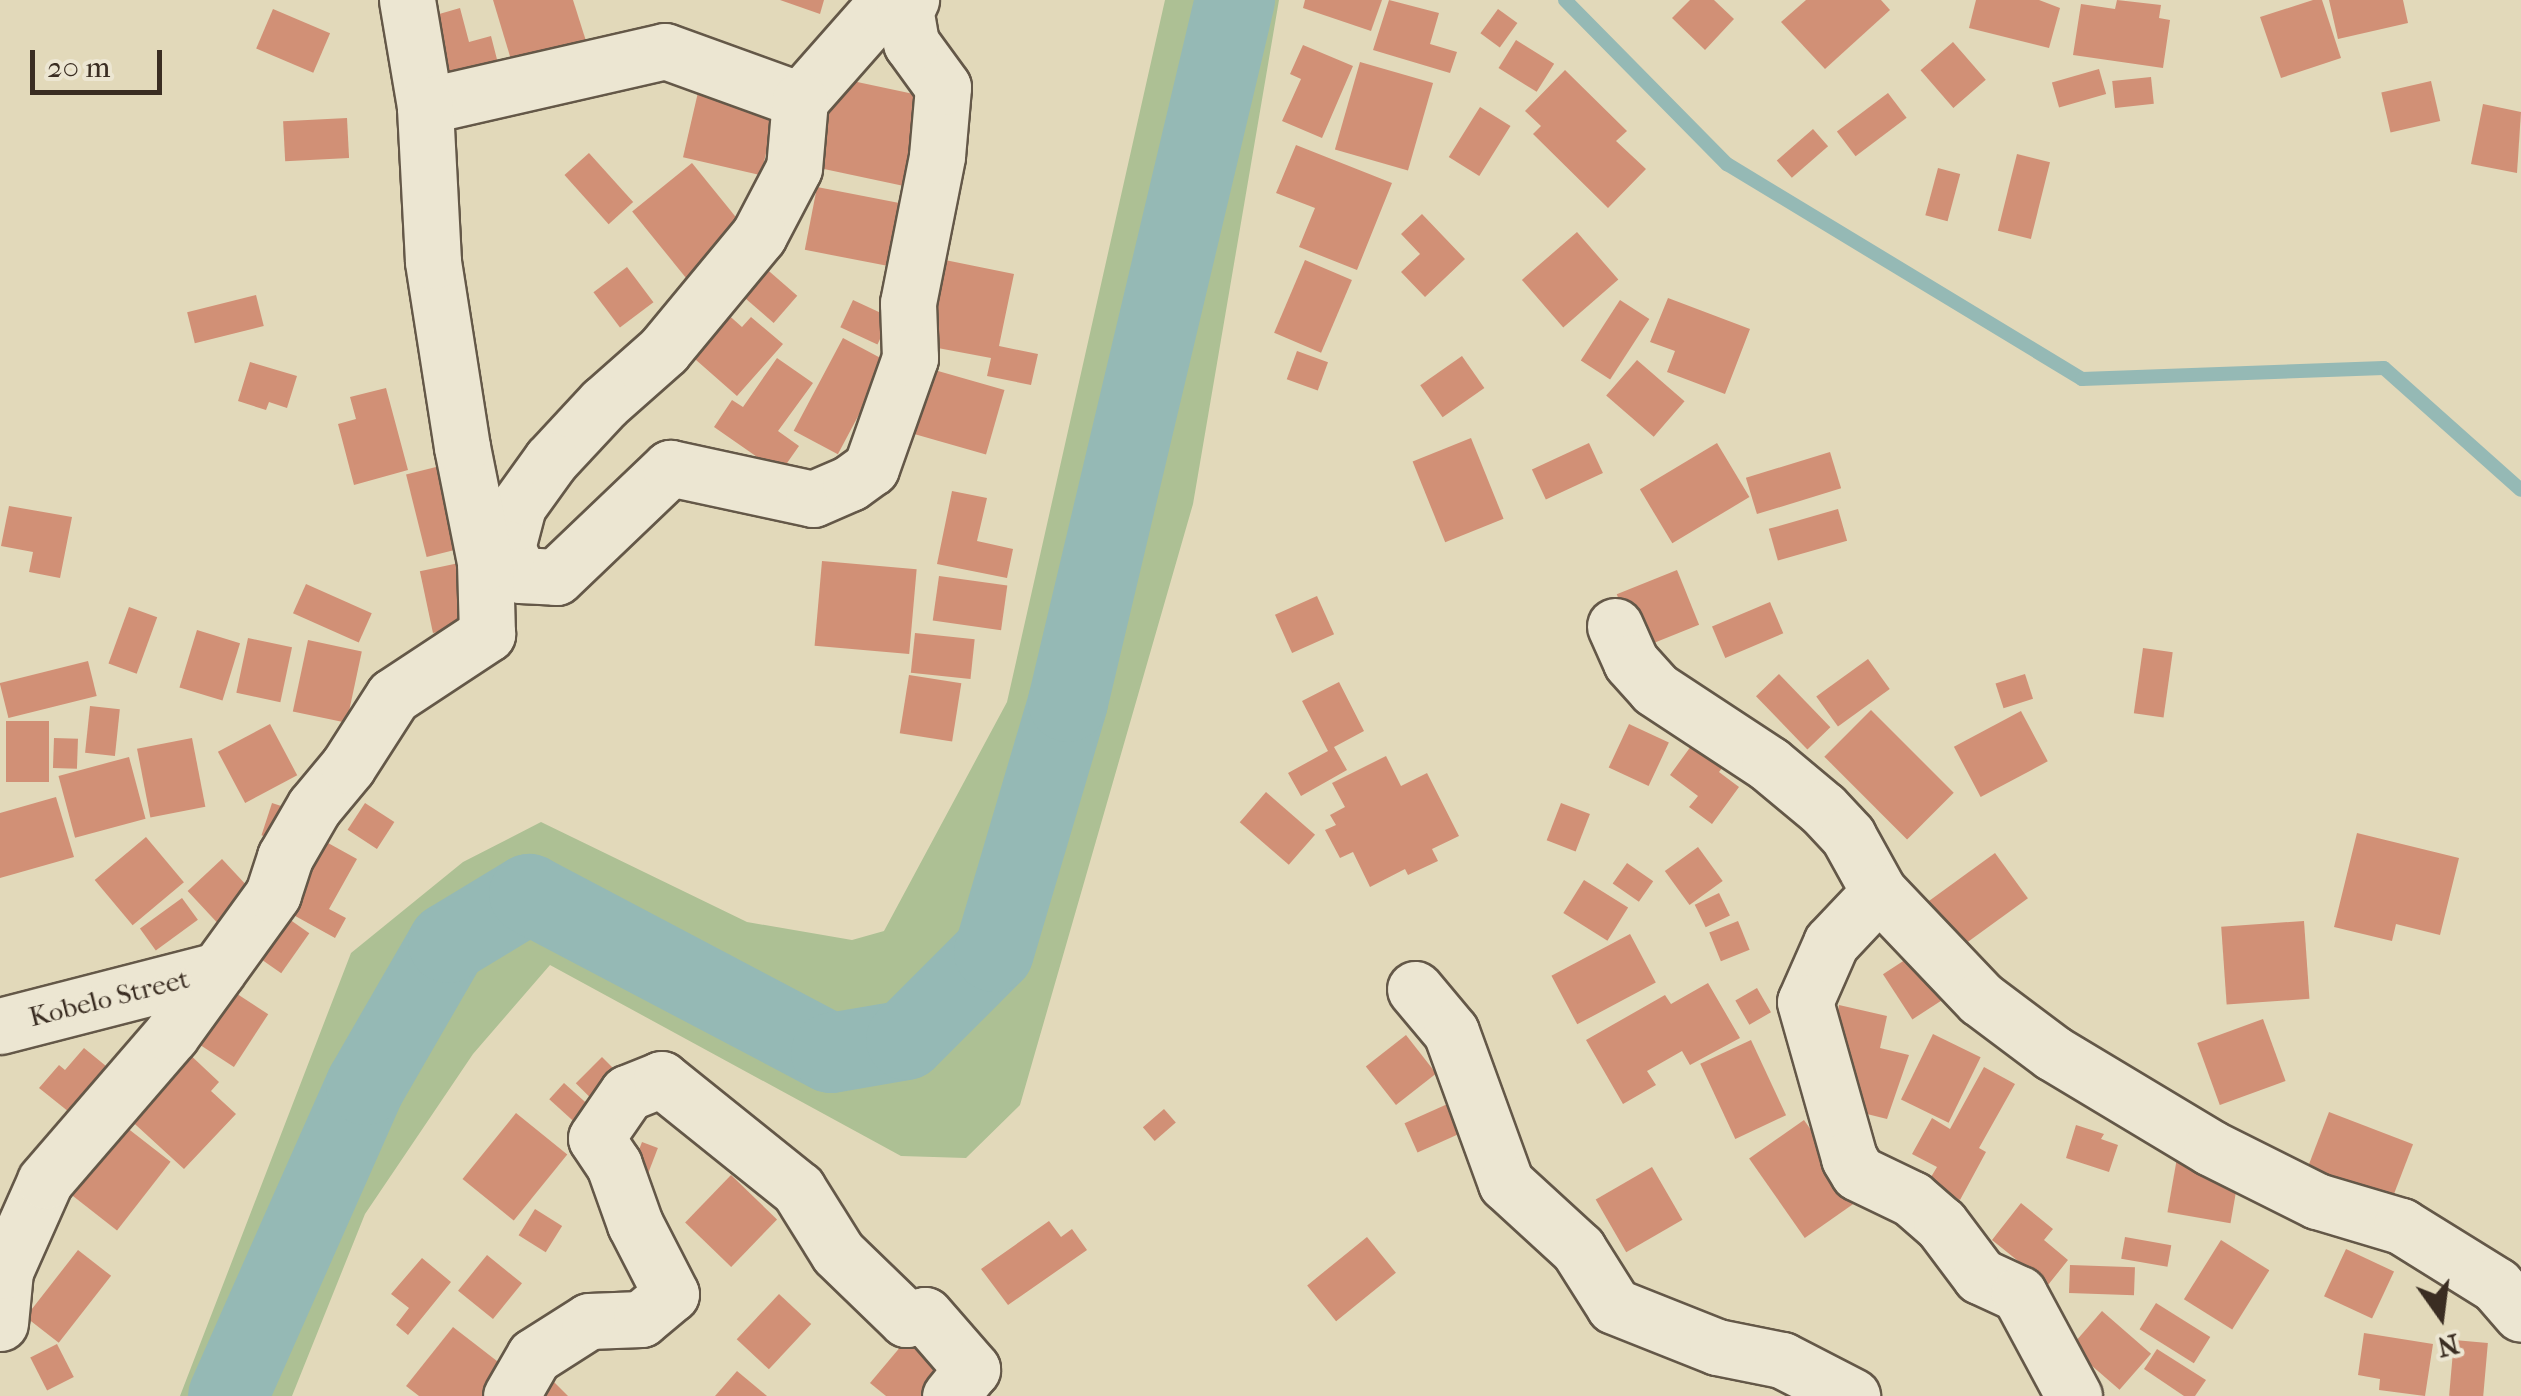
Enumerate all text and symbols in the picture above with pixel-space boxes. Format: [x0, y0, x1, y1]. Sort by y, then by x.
scale bar [35, 30, 168, 92]
text: 20 m [47, 50, 110, 85]
street label: Kobelo Street [25, 962, 193, 1034]
north arrow [2391, 1266, 2491, 1366]
text: N [2434, 1327, 2463, 1364]

